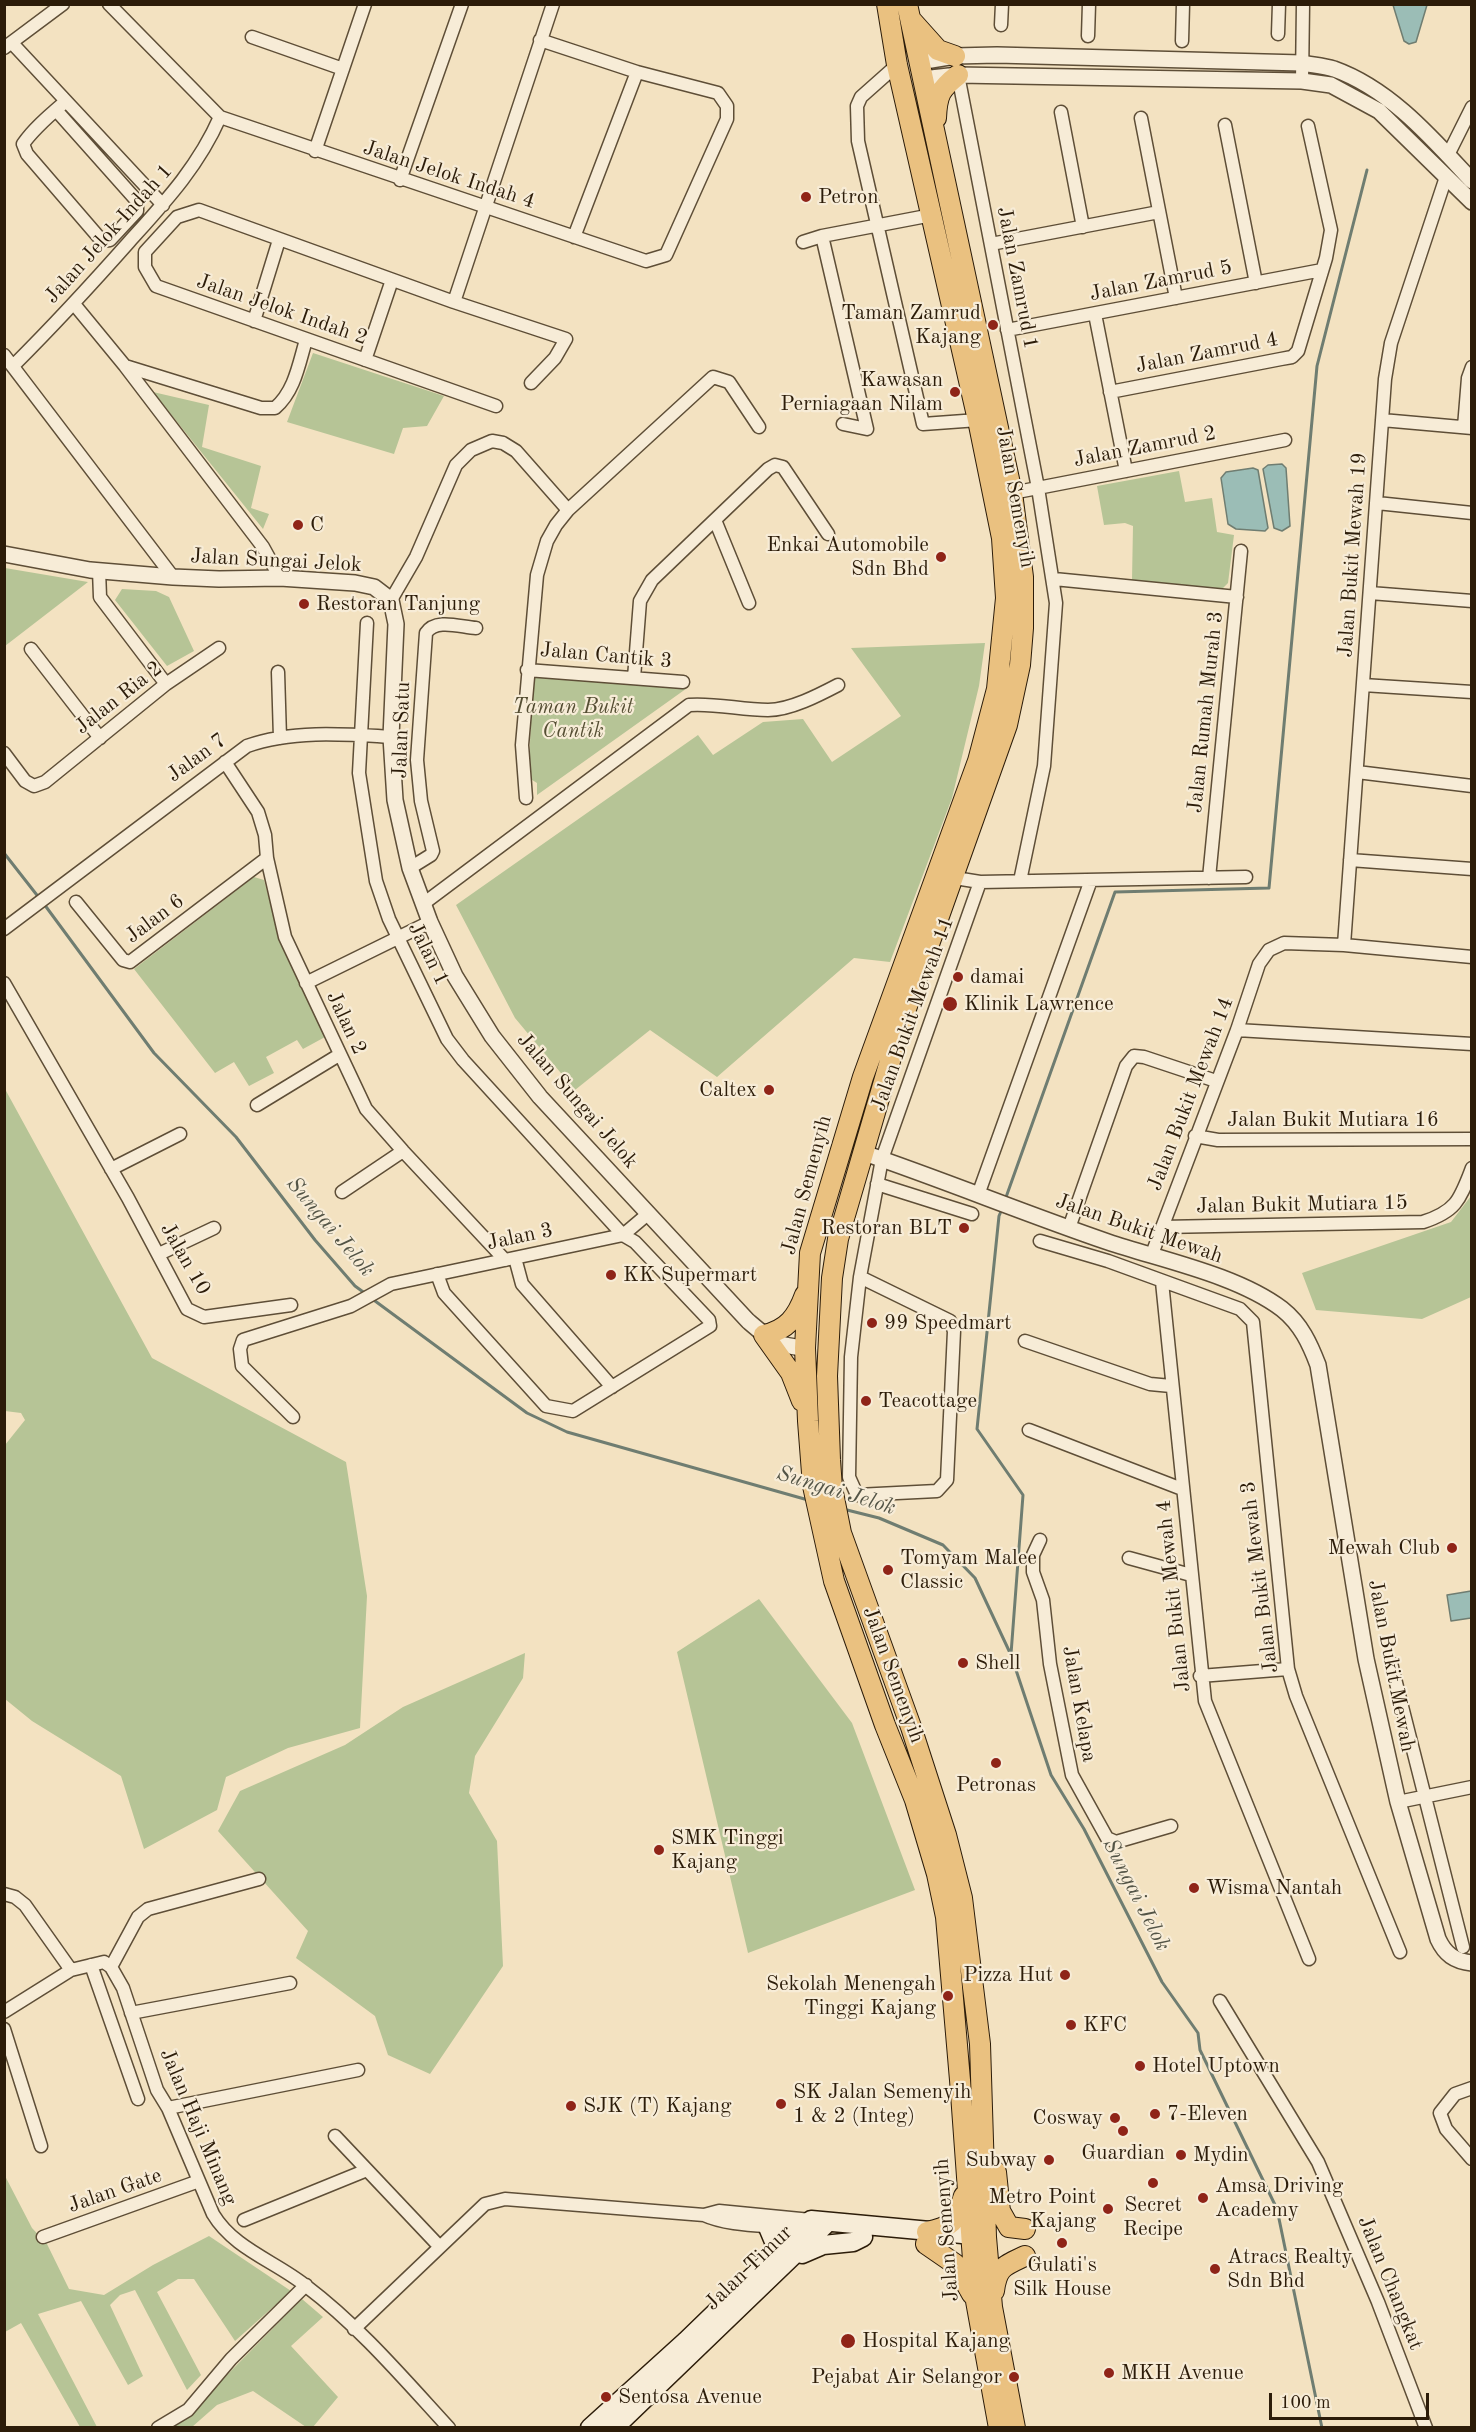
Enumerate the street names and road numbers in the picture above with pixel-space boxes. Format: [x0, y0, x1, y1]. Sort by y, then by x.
street label: Jalan Jelok Indah 4 [360, 135, 538, 215]
street label: Jalan Jelok Indah 1 [40, 159, 178, 309]
street label: Jalan Zamrud 1 [991, 205, 1043, 351]
street label: Jalan Zamrud 5 [1088, 255, 1234, 307]
street label: Jalan Jelok Indah 2 [193, 269, 371, 351]
street label: Jalan Zamrud 4 [1134, 327, 1280, 379]
street label: Jalan Zamrud 2 [1072, 421, 1218, 473]
street label: Jalan Semenyih [990, 424, 1040, 570]
street label: Jalan Bukit Mewah 19 [1333, 452, 1373, 658]
street label: Jalan Sungai Jelok [190, 544, 362, 578]
street label: Jalan Rumah Murah 3 [1183, 610, 1229, 814]
street label: Jalan Cantik 3 [539, 638, 673, 674]
street label: Jalan Ria 2 [70, 656, 168, 740]
street label: Jalan Satu [388, 681, 416, 779]
street label: Jalan 7 [162, 728, 232, 788]
street label: Jalan 6 [121, 889, 189, 949]
street label: Jalan Bukit Mewah 11 [866, 913, 960, 1115]
street label: Jalan 1 [402, 918, 454, 990]
street label: Jalan 2 [320, 987, 372, 1059]
street label: Jalan Bukit Mewah 14 [1142, 994, 1240, 1194]
street label: Jalan Sungai Jelok [511, 1028, 643, 1174]
street label: Jalan Bukit Mutiara 16 [1227, 1107, 1439, 1133]
street label: Jalan Semenyih [776, 1112, 838, 1258]
street label: Jalan Bukit Mewah [1052, 1189, 1226, 1269]
street label: Jalan Bukit Mutiara 15 [1196, 1191, 1408, 1219]
street label: Jalan 10 [154, 1218, 216, 1300]
street label: Jalan 3 [485, 1218, 555, 1256]
street label: Jalan Bukit Mewah 3 [1236, 1480, 1284, 1674]
street label: Jalan Bukit Mewah 4 [1151, 1499, 1197, 1693]
street label: Jalan Bukit Mewah [1362, 1578, 1420, 1754]
street label: Jalan Semenyih [857, 1603, 929, 1747]
street label: Jalan Kelapa [1056, 1644, 1102, 1764]
street label: Jalan Haji Minang [154, 2045, 242, 2209]
street label: Jalan Semenyih [929, 2158, 965, 2302]
street label: Jalan Gate [65, 2163, 165, 2219]
street label: Jalan Changkat [1352, 2212, 1428, 2354]
street label: Jalan Timur [700, 2220, 798, 2316]

